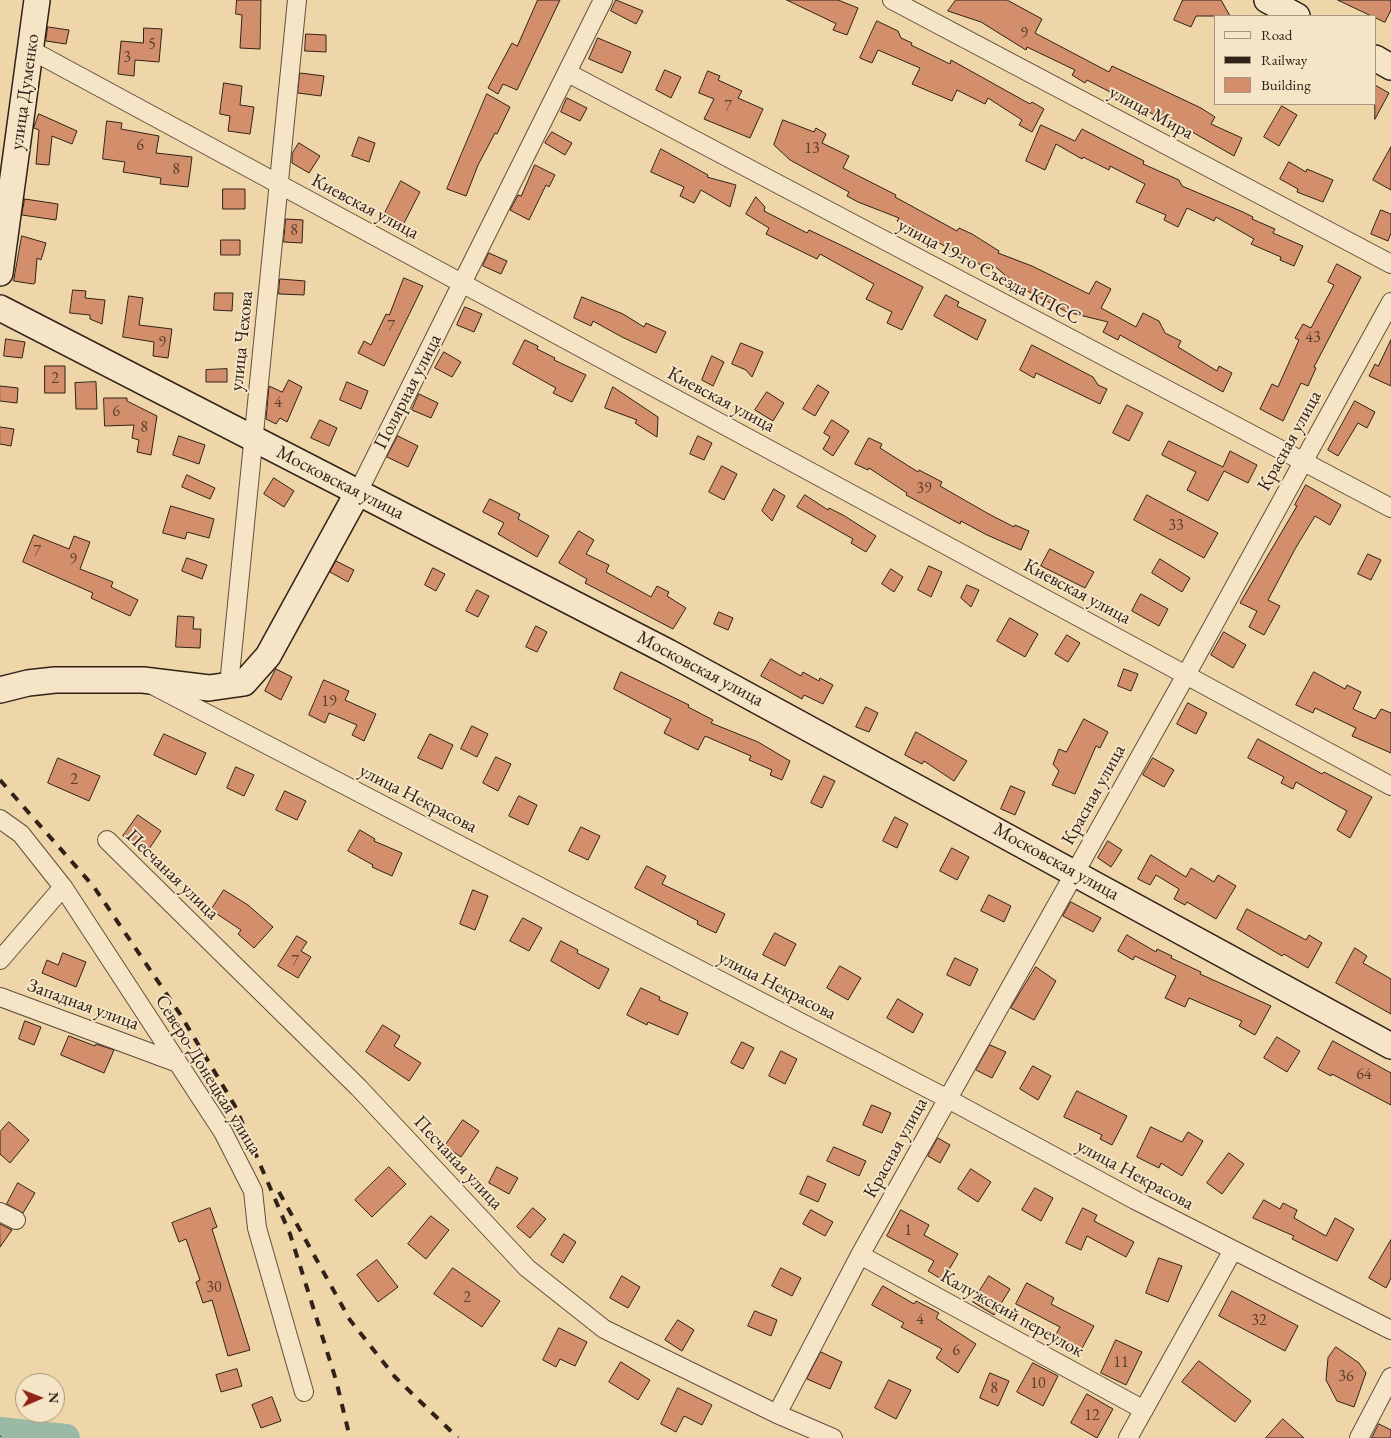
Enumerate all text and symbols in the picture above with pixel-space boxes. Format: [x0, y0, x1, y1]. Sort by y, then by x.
legend [1214, 15, 1376, 105]
house number: 9 [1020, 24, 1028, 44]
text: Road [1261, 25, 1292, 44]
street label: улица Думенко [6, 32, 44, 152]
house number: 5 [148, 35, 156, 55]
house number: 3 [123, 48, 131, 68]
text: Railway [1261, 50, 1307, 69]
text: Building [1261, 75, 1311, 94]
street label: улица Мира [1105, 81, 1197, 145]
house number: 7 [724, 97, 732, 117]
house number: 6 [136, 136, 144, 156]
house number: 13 [804, 139, 820, 159]
house number: 8 [172, 160, 180, 180]
street label: Киевская улица [307, 169, 423, 245]
street label: улица 19-го Съезда КПСС [894, 214, 1084, 330]
house number: 8 [290, 221, 298, 241]
street label: улица Чехова [225, 290, 259, 392]
house number: 7 [387, 317, 395, 337]
house number: 43 [1305, 328, 1321, 348]
street label: Полярная улица [369, 331, 447, 453]
house number: 9 [158, 333, 166, 353]
street label: Киевская улица [663, 362, 779, 438]
house number: 2 [51, 369, 59, 389]
street label: Красная улица [1253, 387, 1327, 495]
house number: 4 [274, 393, 282, 413]
house number: 6 [112, 402, 120, 422]
house number: 8 [140, 418, 148, 438]
street label: Московская улица [272, 441, 408, 525]
house number: 39 [916, 479, 932, 499]
house number: 33 [1168, 516, 1184, 536]
house number: 7 [33, 542, 41, 562]
house number: 9 [69, 550, 77, 570]
street label: Киевская улица [1019, 554, 1135, 630]
street label: Московская улица [633, 626, 767, 712]
house number: 19 [321, 692, 337, 712]
street label: Красная улица [1057, 741, 1131, 849]
street label: улица Некрасова [355, 759, 481, 839]
house number: 2 [70, 770, 78, 790]
street label: Московская улица [989, 818, 1123, 906]
street label: Песчаная улица [121, 825, 223, 925]
street label: улица Некрасова [714, 946, 840, 1026]
house number: 7 [291, 952, 299, 972]
street label: Западная улица [24, 974, 142, 1036]
street label: Северо-Донецкая улица [150, 991, 266, 1159]
house number: 64 [1356, 1065, 1372, 1085]
street label: Красная улица [859, 1094, 933, 1202]
street label: Песчаная улица [408, 1111, 508, 1215]
street label: улица Некрасова [1072, 1135, 1198, 1215]
house number: 1 [904, 1221, 912, 1241]
street label: Калужский переулок [936, 1265, 1088, 1363]
house number: 30 [206, 1278, 222, 1298]
house number: 2 [463, 1288, 471, 1308]
house number: 4 [916, 1310, 924, 1330]
house number: 32 [1251, 1311, 1267, 1331]
house number: 6 [952, 1341, 960, 1361]
house number: 11 [1113, 1353, 1129, 1373]
house number: 36 [1338, 1367, 1354, 1387]
north arrow [15, 1373, 65, 1423]
house number: 10 [1030, 1374, 1046, 1394]
house number: 8 [990, 1379, 998, 1399]
text: N [45, 1392, 63, 1404]
house number: 12 [1084, 1406, 1100, 1426]

